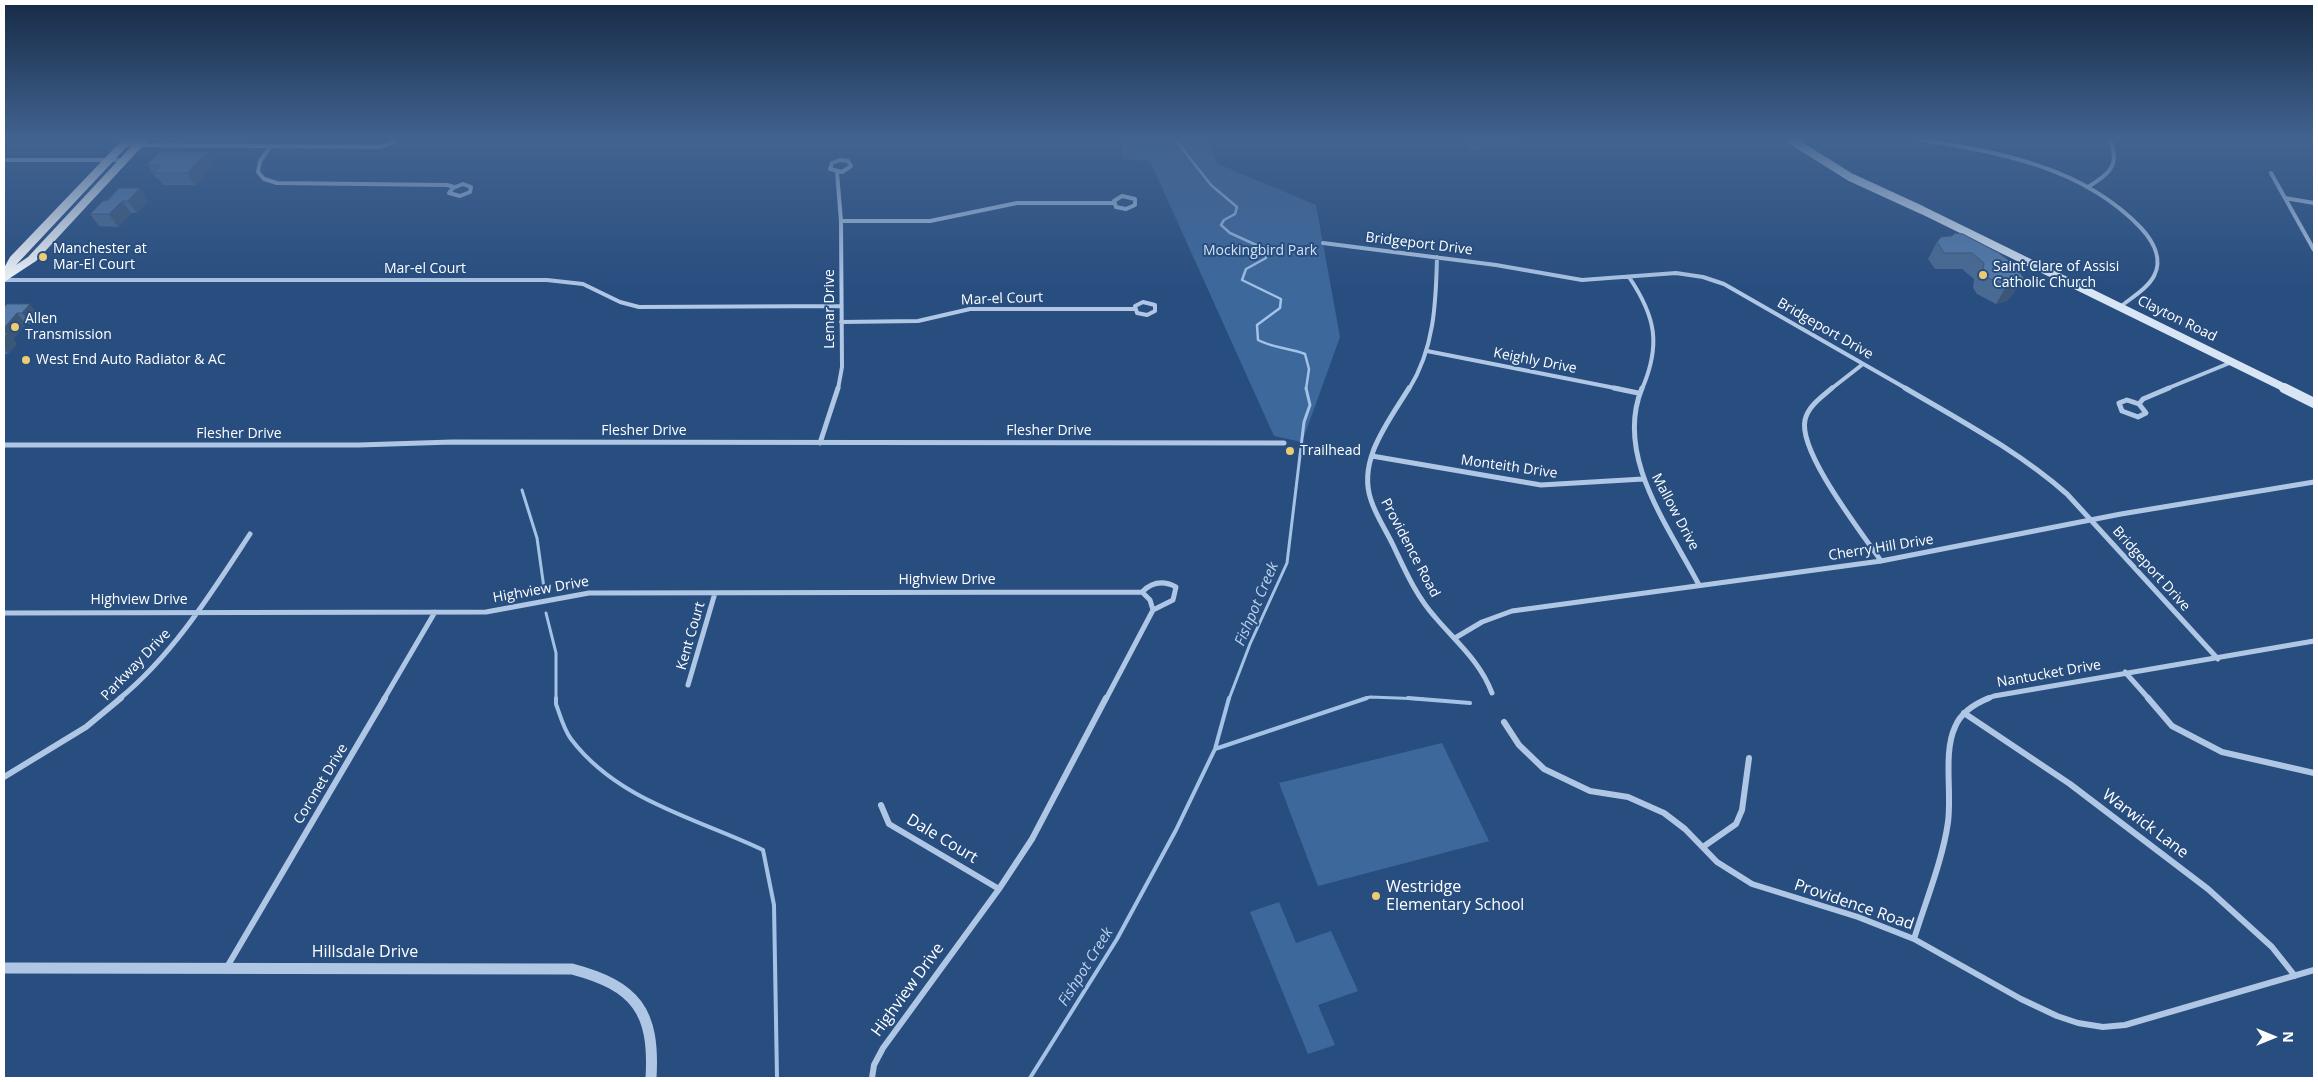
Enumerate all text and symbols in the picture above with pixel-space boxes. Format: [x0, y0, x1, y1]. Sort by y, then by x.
street label: Bridgeport Drive [1364, 229, 1474, 259]
place label: Manchester at Mar-El Court [53, 241, 147, 274]
park label: Mockingbird Park [1203, 243, 1317, 259]
marker: Manchester at Mar-El Court [37, 251, 49, 263]
place label: Saint Clare of Assisi Catholic Church [1993, 259, 2119, 292]
street label: Mar-el Court [384, 261, 466, 277]
street label: Lemar Drive [822, 269, 838, 349]
marker: Saint Clare of Assisi Catholic Church [1977, 269, 1989, 281]
street label: Mar-el Court [961, 289, 1043, 309]
street label: Clayton Road [2135, 293, 2219, 345]
street label: Bridgeport Drive [1774, 295, 1876, 363]
place label: Allen Transmission [25, 311, 112, 344]
marker: Allen Transmission [9, 321, 21, 333]
street label: Keighly Drive [1492, 345, 1578, 377]
place label: West End Auto Radiator & AC [36, 352, 226, 368]
marker: West End Auto Radiator & AC [20, 354, 32, 366]
street label: Flesher Drive [601, 423, 687, 439]
street label: Flesher Drive [1006, 423, 1092, 439]
street label: Flesher Drive [196, 426, 282, 442]
place label: Trailhead [1300, 443, 1361, 459]
marker: Trailhead [1284, 445, 1296, 457]
street label: Monteith Drive [1460, 452, 1558, 482]
street label: Mallow Drive [1648, 471, 1702, 553]
street label: Providence Road [1377, 496, 1443, 600]
street label: Bridgeport Drive [2109, 523, 2193, 615]
street label: Cherry Hill Drive [1827, 531, 1935, 565]
water label: Fishpot Creek [1231, 560, 1283, 648]
street label: Highview Drive [898, 572, 996, 588]
street label: Highview Drive [492, 573, 590, 607]
street label: Highview Drive [90, 592, 188, 608]
street label: Kent Court [673, 600, 709, 672]
street label: Parkway Drive [98, 626, 174, 704]
street label: Nantucket Drive [1996, 657, 2102, 691]
street label: Coronet Drive [290, 741, 352, 827]
street label: Warwick Lane [2098, 785, 2192, 863]
street label: Dale Court [903, 810, 981, 868]
street label: Providence Road [1792, 876, 1916, 934]
place label: Westridge Elementary School [1386, 877, 1524, 915]
marker: Westridge Elementary School [1370, 890, 1382, 902]
water label: Fishpot Creek [1055, 924, 1117, 1010]
street label: Highview Drive [868, 939, 948, 1041]
street label: Hillsdale Drive [312, 942, 418, 962]
north arrow [2248, 1012, 2298, 1062]
text: N [2279, 1031, 2298, 1043]

